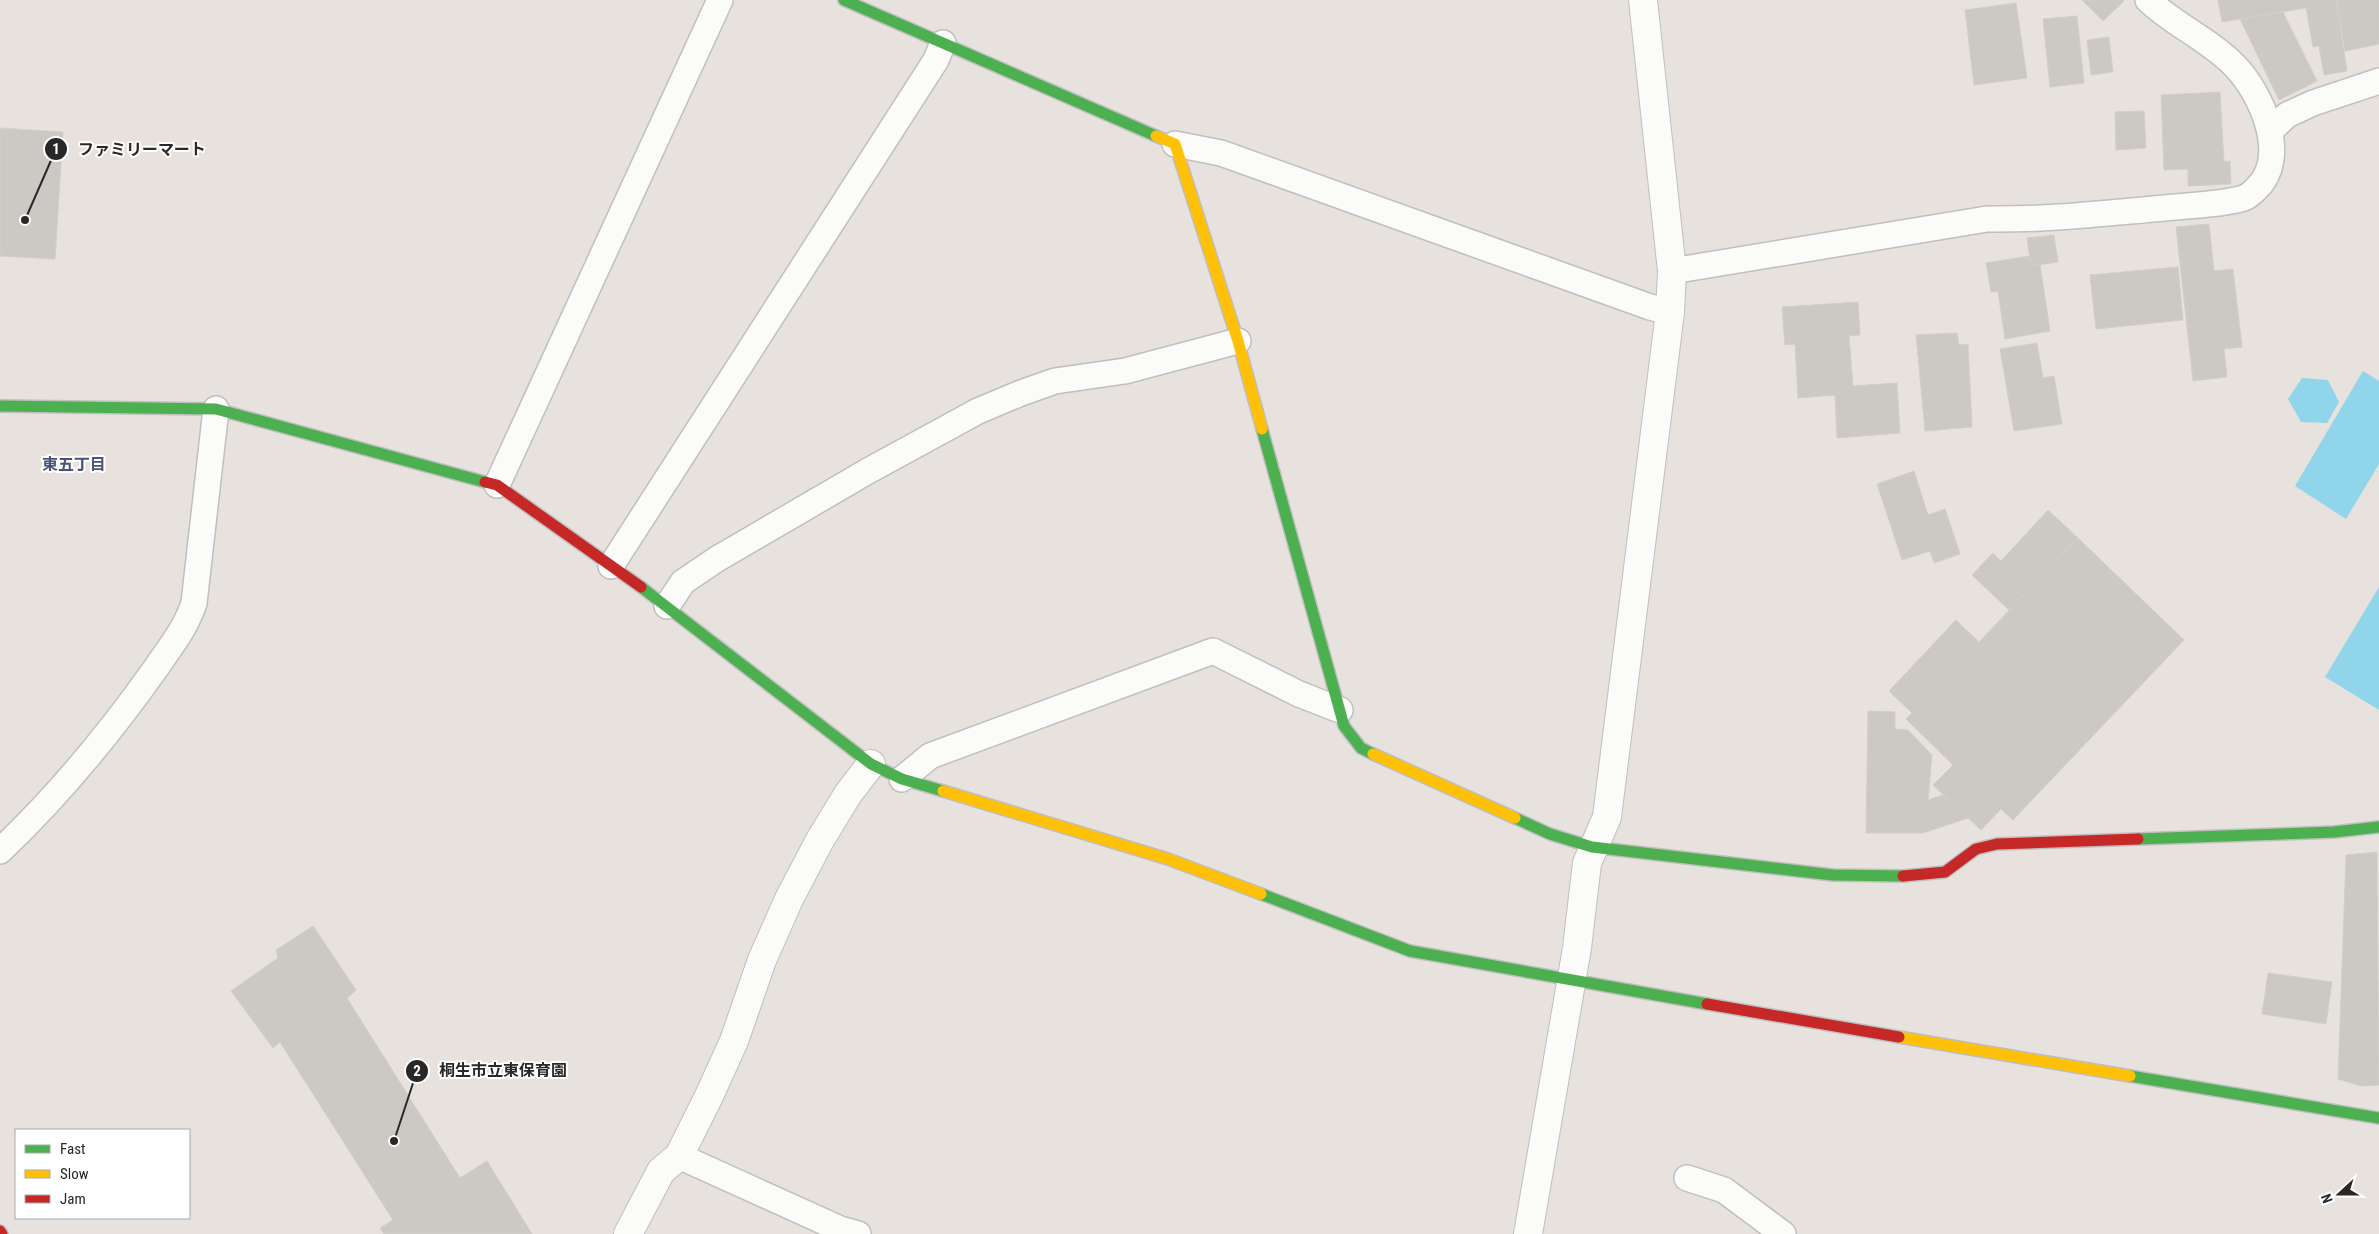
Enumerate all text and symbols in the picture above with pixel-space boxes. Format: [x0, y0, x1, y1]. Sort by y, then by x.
callout: ファミリーマート [43, 134, 216, 165]
text: 1 [52, 140, 60, 158]
text: ファミリーマート [78, 140, 206, 159]
district label: 東五丁目 [42, 455, 106, 474]
callout: 桐生市立東保育園 [404, 1055, 577, 1086]
text: 桐生市立東保育園 [439, 1061, 567, 1080]
text: 2 [413, 1062, 421, 1080]
legend [15, 1129, 190, 1219]
text: Fast [60, 1140, 85, 1158]
text: Slow [60, 1165, 89, 1183]
north arrow [2314, 1169, 2364, 1219]
text: Jam [60, 1190, 86, 1208]
text: N [2318, 1192, 2336, 1206]

